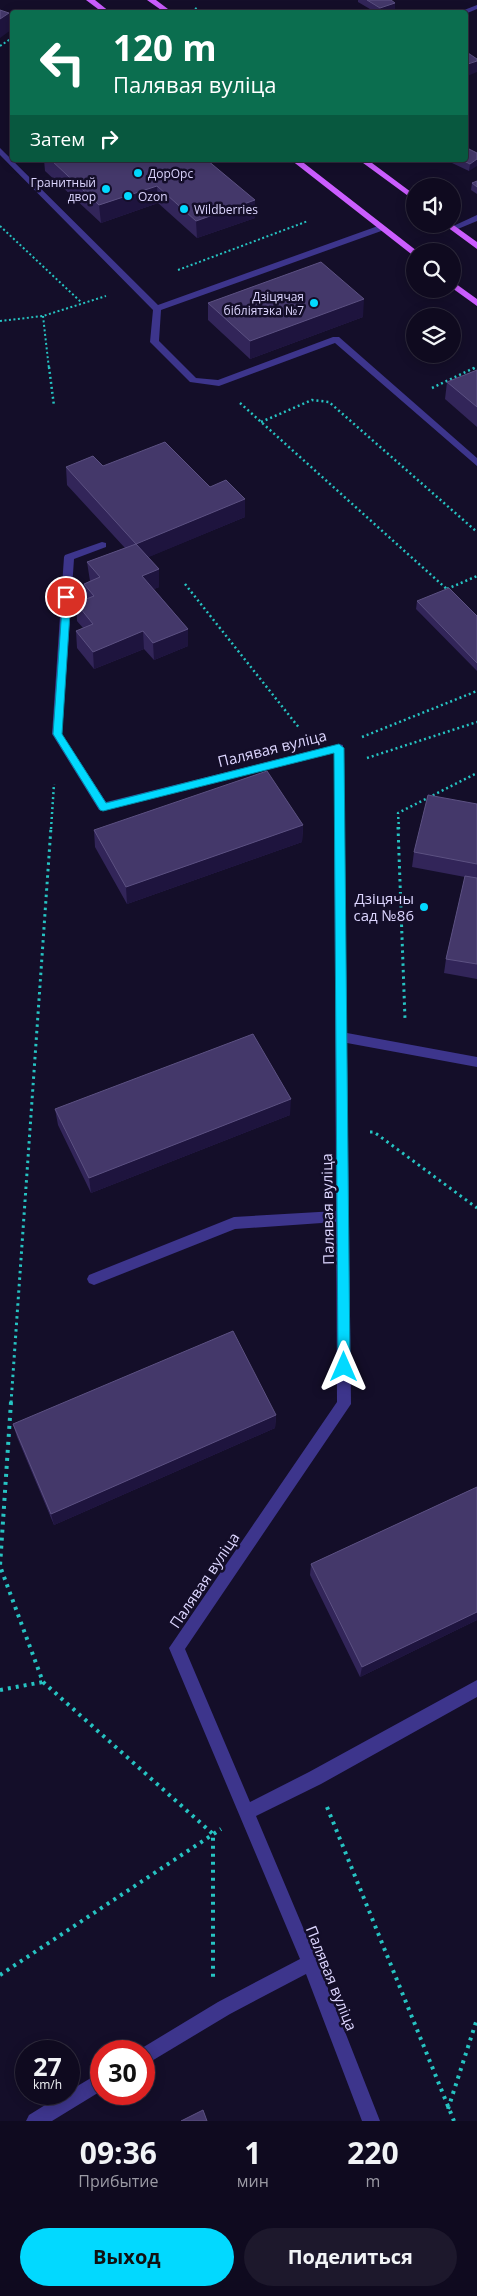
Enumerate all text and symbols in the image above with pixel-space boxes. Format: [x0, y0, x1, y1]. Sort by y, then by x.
text: 120 m [113, 24, 217, 71]
icon: left [30, 30, 95, 95]
text: Палявая вуліца [113, 69, 277, 99]
icon: right [95, 125, 123, 153]
text: Затем [30, 126, 85, 152]
place label: ДорОрс [148, 165, 193, 182]
marker: ДорОрс [132, 167, 144, 179]
place label: Гранитный двор [30, 174, 96, 205]
map controls [406, 178, 461, 363]
button: sound [406, 178, 461, 233]
marker: Гранитный двор [100, 183, 112, 195]
place label: Ozon [138, 188, 168, 205]
marker: Ozon [122, 190, 134, 202]
place label: Wildberries [194, 201, 258, 218]
marker: Wildberries [178, 203, 190, 215]
button: search [406, 243, 461, 298]
place label: Дзіцячая бібліятэка №7 [224, 288, 304, 319]
marker: Дзіцячая бібліятэка №7 [308, 297, 320, 309]
button: layers [406, 308, 461, 363]
pin [45, 576, 87, 618]
icon: arrive [52, 583, 80, 611]
street label: Палявая вуліца [215, 725, 329, 771]
place label: Дзіцячы сад №86 [354, 888, 414, 925]
marker: Дзіцячы сад №86 [418, 901, 430, 913]
street label: Палявая вуліца [316, 1153, 338, 1265]
position arrow [317, 1340, 369, 1392]
street label: Палявая вуліца [165, 1528, 243, 1632]
street label: Палявая вуліца [302, 1923, 362, 2033]
speed limit sign: 30 [90, 2040, 155, 2105]
text: 27 [33, 2049, 62, 2083]
text: km/h [33, 2076, 62, 2093]
text: 09:36 [80, 2132, 157, 2173]
text: 1 [244, 2132, 261, 2173]
text: 220 [347, 2132, 399, 2173]
text: Прибытие [78, 2170, 158, 2192]
text: мин [237, 2170, 269, 2192]
text: m [366, 2170, 380, 2192]
button: Выход [20, 2228, 234, 2286]
button: Поделиться [244, 2228, 457, 2286]

